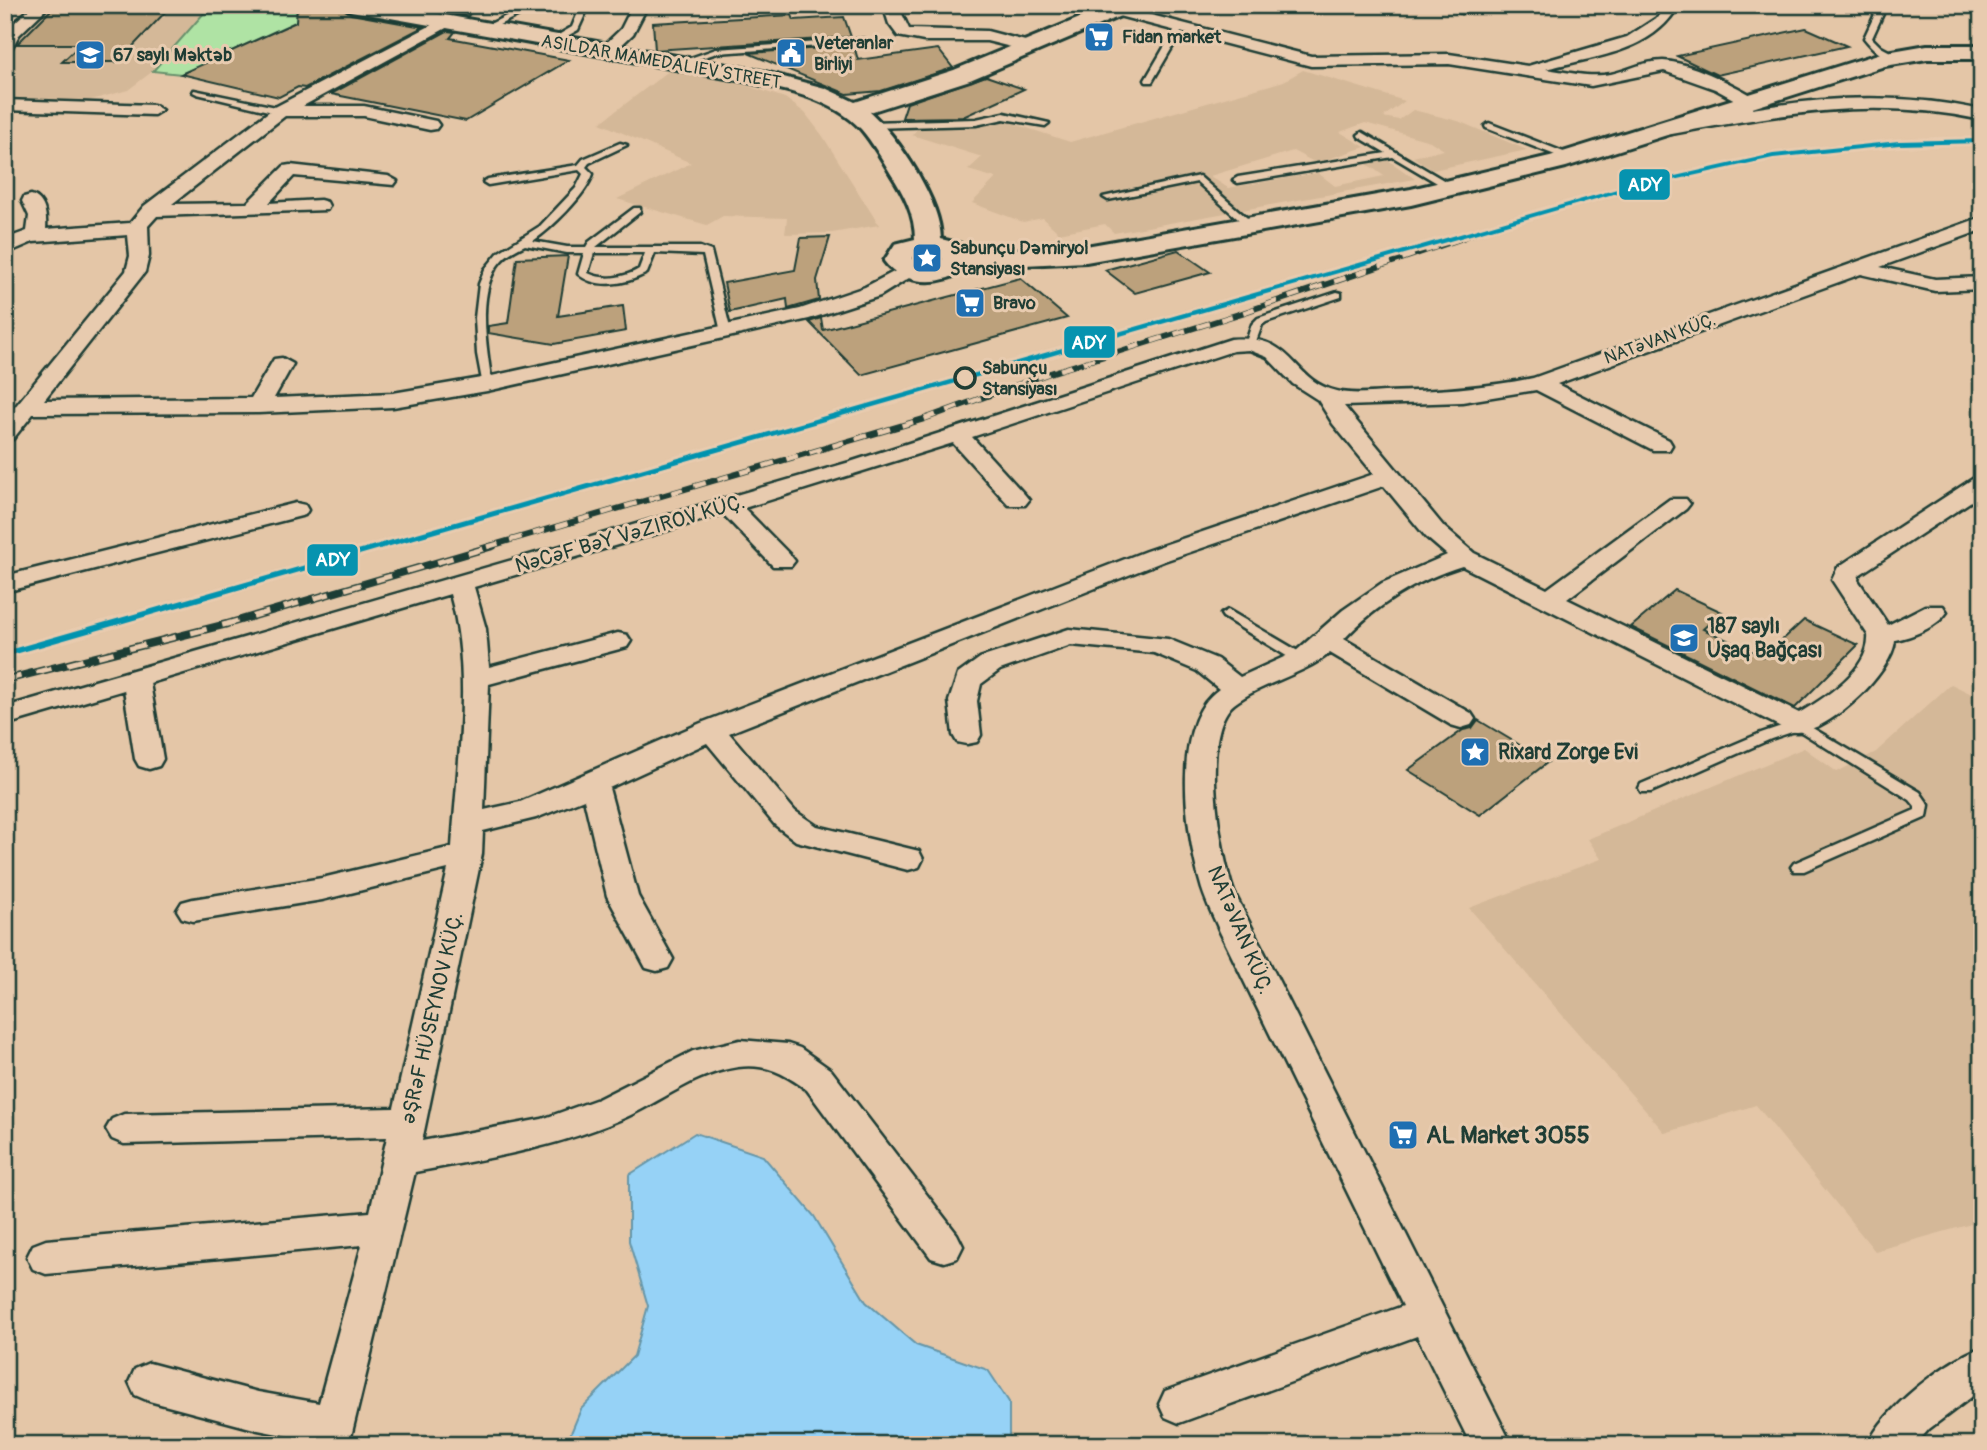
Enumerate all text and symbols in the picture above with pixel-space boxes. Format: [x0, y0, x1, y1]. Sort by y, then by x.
supermarket icon: Fidan market [1082, 20, 1116, 54]
place label: Fidan market [1122, 26, 1222, 49]
street label: ASILDAR MAMEDALIEV STREET [539, 30, 783, 94]
place label: Veteranlar Birliyi [814, 32, 894, 76]
public building icon: Veteranlar Birliyi [774, 36, 808, 70]
school or university icon: 67 saylı Məktəb [73, 38, 107, 72]
place label: 67 saylı Məktəb [113, 44, 232, 67]
line badge: ADY [1618, 168, 1671, 201]
text: ADY [1627, 173, 1663, 197]
place label: Sabunçu Dəmiryol Stansiyası [950, 237, 1089, 281]
place icon: Sabunçu Dəmiryol Stansiyası [910, 241, 944, 275]
supermarket icon: Bravo [953, 286, 987, 320]
place label: Bravo [993, 292, 1036, 315]
street label: NATƏVAN KÜÇ. [1601, 308, 1719, 370]
line badge: ADY [1063, 325, 1116, 359]
text: ADY [1071, 331, 1107, 355]
place label: Sabunçu Stansiyası [982, 357, 1058, 401]
marker: Sabunçu Stansiyası [954, 367, 976, 389]
street label: NƏCƏF BƏY VƏZIROV KÜÇ. [512, 488, 748, 580]
line badge: ADY [306, 543, 359, 577]
text: ADY [315, 548, 351, 572]
place label: 187 saylı Uşaq Bağçası [1707, 613, 1823, 664]
school or university icon: 187 saylı Uşaq Bağçası [1667, 621, 1701, 655]
place icon: Rixard Zorge Evi [1458, 735, 1492, 769]
place label: Rixard Zorge Evi [1498, 739, 1638, 766]
street label: NATƏVAN KÜÇ. [1201, 862, 1279, 998]
street label: ƏŞRƏF HÜSEYNOV KÜÇ. [394, 909, 470, 1127]
supermarket icon: AL Market 3055 [1386, 1118, 1420, 1152]
place label: AL Market 3055 [1426, 1121, 1590, 1150]

